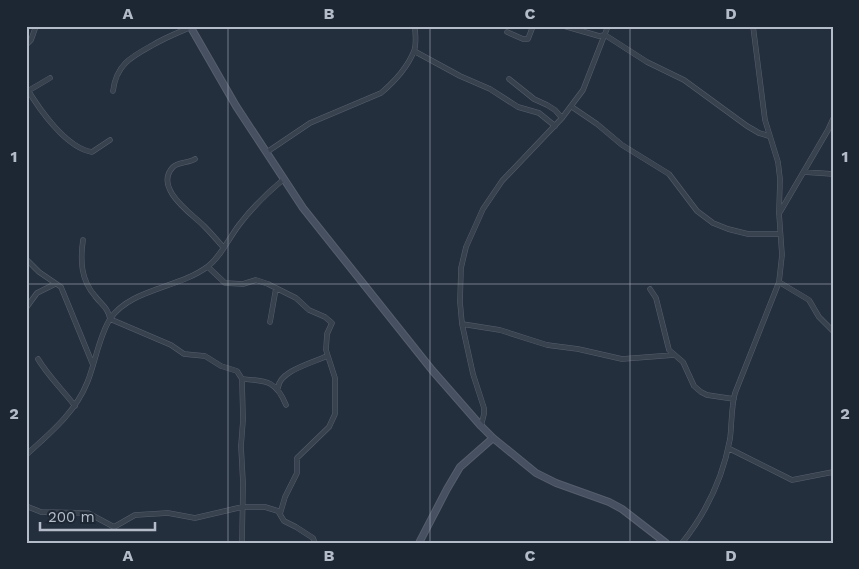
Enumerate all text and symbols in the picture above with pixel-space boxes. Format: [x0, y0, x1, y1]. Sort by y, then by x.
text: A [123, 4, 134, 23]
text: B [324, 4, 335, 23]
text: C [525, 4, 536, 23]
text: D [725, 4, 737, 23]
text: 1 [11, 147, 17, 166]
text: 1 [842, 147, 848, 166]
text: 2 [9, 404, 19, 423]
text: 2 [840, 404, 850, 423]
scale bar [40, 499, 155, 531]
text: 200 m [48, 508, 95, 526]
text: A [123, 546, 134, 565]
text: B [324, 546, 335, 565]
text: C [525, 546, 536, 565]
text: D [725, 546, 737, 565]

